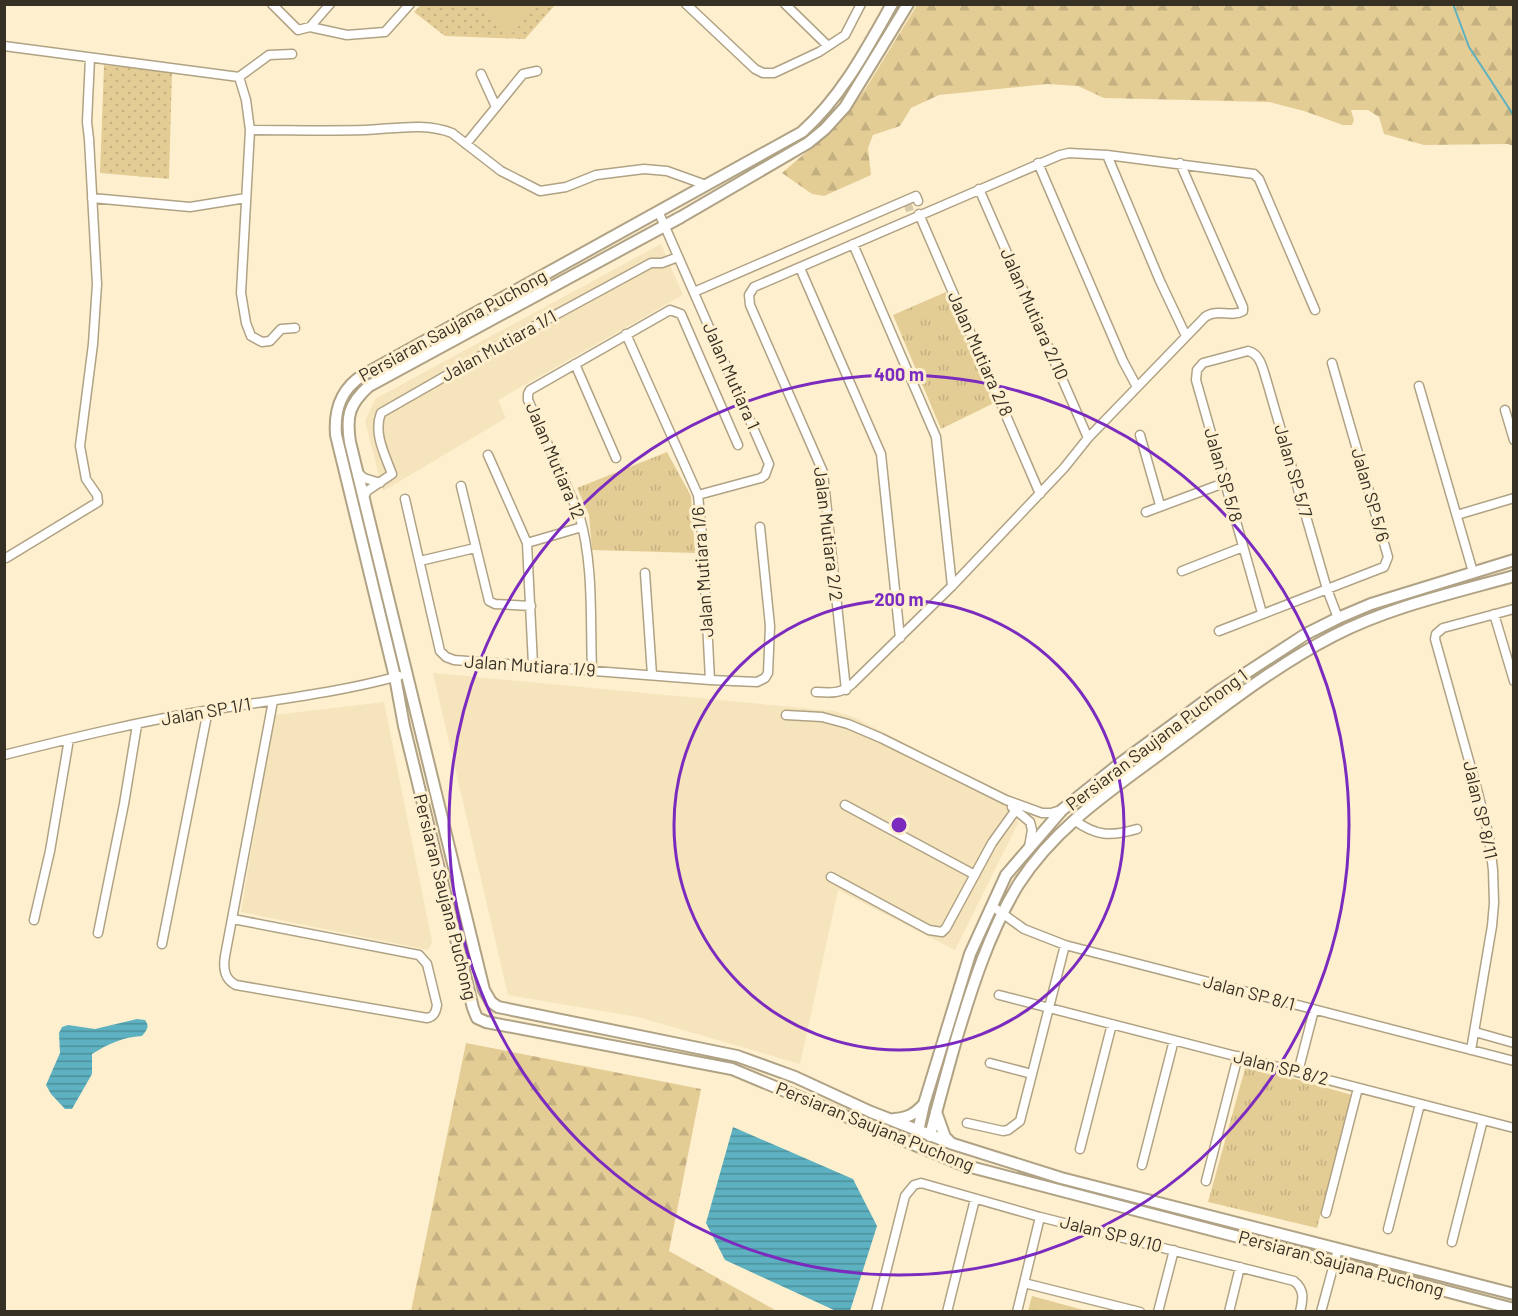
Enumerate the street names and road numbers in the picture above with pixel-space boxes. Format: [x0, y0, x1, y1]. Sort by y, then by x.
street label: Jalan Mutiara 2/10 [996, 244, 1074, 383]
street label: Persiaran Saujana Puchong [355, 264, 550, 386]
street label: Jalan Mutiara 2/8 [943, 288, 1018, 420]
street label: Jalan Mutiara 1/1 [437, 304, 560, 386]
street label: Jalan Mutiara 1 [699, 319, 765, 432]
street label: Jalan Mutiara 12 [522, 399, 590, 522]
street label: Jalan SP 5/7 [1270, 422, 1318, 520]
street label: Jalan SP 5/8 [1200, 425, 1248, 524]
street label: Jalan SP 5/6 [1347, 445, 1395, 544]
street label: Jalan Mutiara 2/2 [810, 466, 848, 602]
street label: Jalan Mutiara 1/6 [686, 506, 718, 638]
street label: Jalan Mutiara 1/9 [464, 649, 596, 681]
street label: Persiaran Saujana Puchong 1 [1061, 664, 1252, 815]
street label: Jalan SP 1/1 [159, 692, 252, 730]
street label: Jalan SP 8/11 [1459, 758, 1503, 861]
street label: Persiaran Saujana Puchong [410, 791, 482, 1002]
street label: Jalan SP 8/1 [1201, 969, 1297, 1015]
street label: Jalan SP 8/2 [1231, 1045, 1331, 1089]
street label: Persiaran Saujana Puchong [773, 1076, 978, 1176]
street label: Jalan SP 9/10 [1058, 1210, 1164, 1256]
street label: Persiaran Saujana Puchong [1236, 1225, 1446, 1301]

